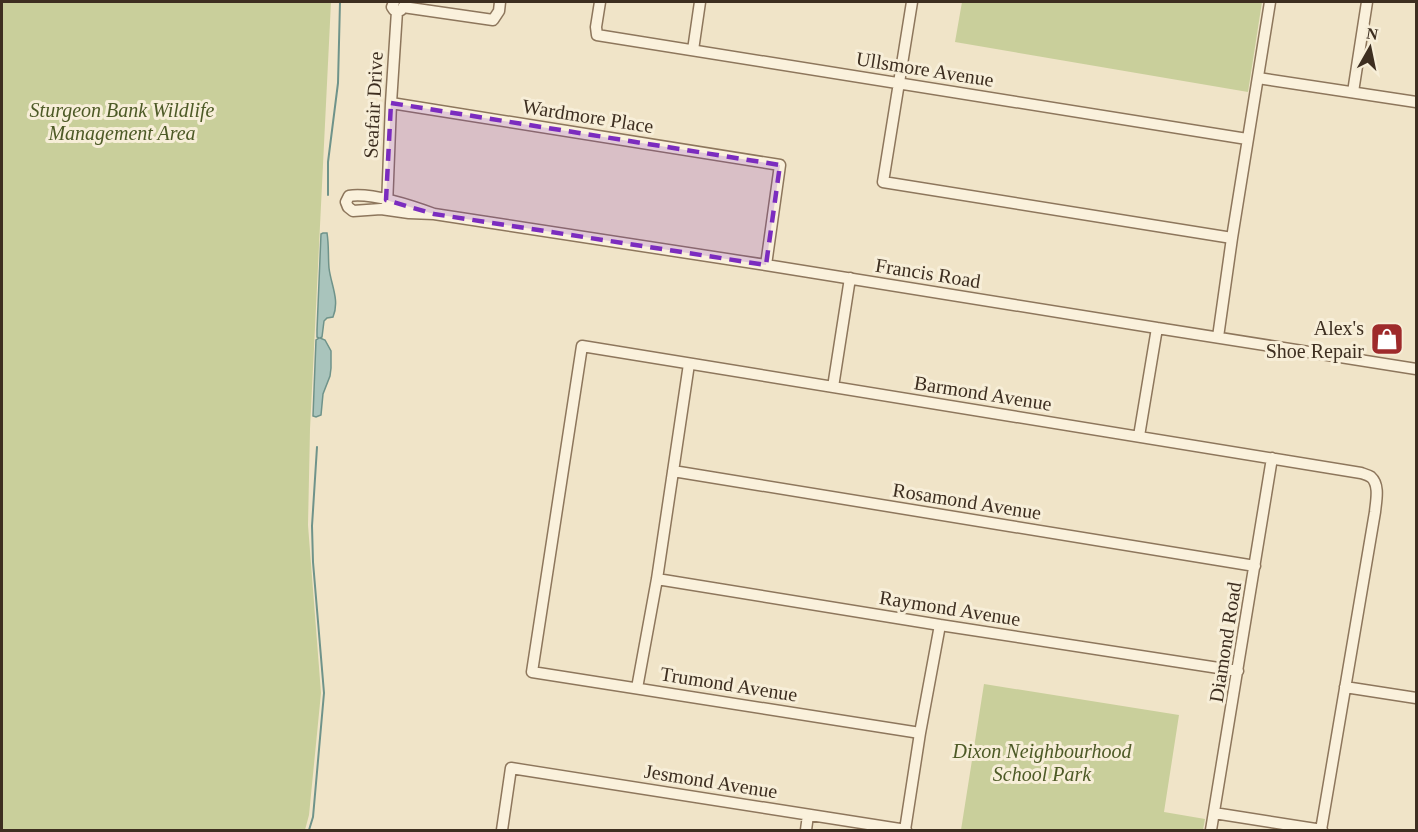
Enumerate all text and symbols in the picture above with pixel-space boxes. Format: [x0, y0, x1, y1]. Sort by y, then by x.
north arrow [1340, 18, 1400, 78]
text: N [1365, 24, 1380, 43]
street label: Ullsmore Avenue [855, 47, 996, 91]
street label: Seafair Drive [359, 51, 387, 159]
street label: Wardmore Place [521, 95, 655, 137]
park label: Sturgeon Bank Wildlife Management Area [30, 99, 215, 145]
street label: Francis Road [874, 254, 982, 292]
place label: Alex's Shoe Repair [1266, 317, 1364, 363]
shop icon: Alex's Shoe Repair [1369, 321, 1405, 357]
street label: Barmond Avenue [913, 371, 1054, 415]
street label: Rosamond Avenue [891, 478, 1043, 524]
street label: Diamond Road [1205, 580, 1245, 704]
street label: Raymond Avenue [878, 586, 1022, 631]
street label: Trumond Avenue [659, 662, 799, 706]
park label: Dixon Neighbourhood School Park [951, 740, 1133, 785]
street label: Jesmond Avenue [643, 760, 779, 802]

